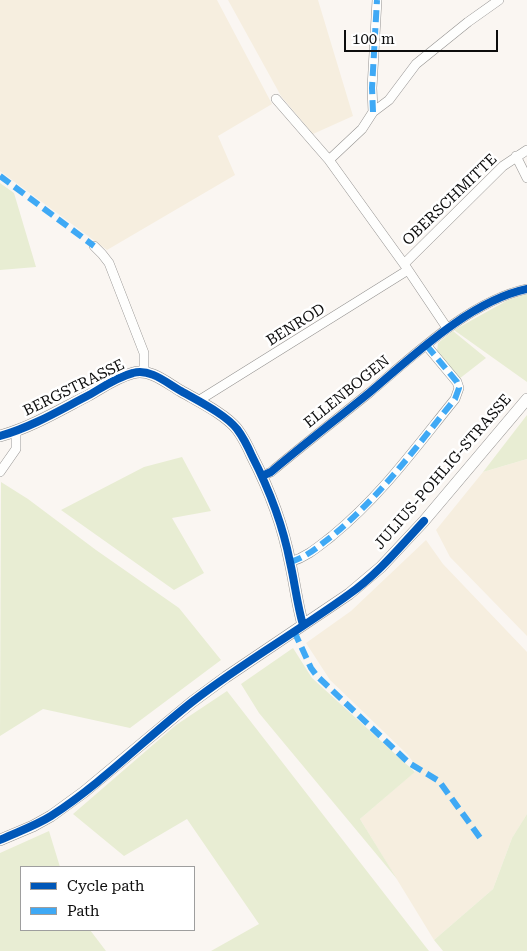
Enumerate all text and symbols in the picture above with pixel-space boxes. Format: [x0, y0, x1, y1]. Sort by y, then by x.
scale bar [347, 20, 501, 52]
text: 100 m [352, 30, 395, 48]
street label: OBERSCHMITTE [399, 150, 501, 250]
street label: BENROD [263, 300, 329, 350]
street label: ELLENBOGEN [301, 352, 393, 432]
street label: BERGSTRASSE [21, 356, 127, 420]
street label: JULIUS-POHLIG-STRASSE [371, 391, 515, 553]
legend [20, 866, 195, 931]
text: Cycle path [67, 877, 144, 895]
text: Path [67, 902, 100, 920]

